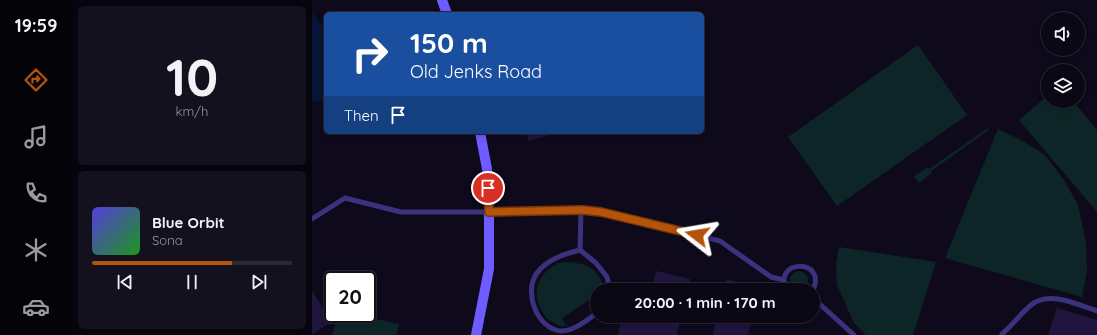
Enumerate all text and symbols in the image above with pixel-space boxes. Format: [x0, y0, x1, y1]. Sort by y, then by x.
map controls [1041, 12, 1085, 108]
button: sound [1041, 12, 1085, 56]
text: 19:59 [15, 14, 57, 37]
text: 150 m [410, 25, 488, 60]
icon: right [344, 28, 396, 80]
text: 10 [166, 44, 218, 109]
text: Old Jenks Road [410, 60, 542, 83]
button: layers [1041, 64, 1085, 108]
icon: directions [22, 66, 50, 94]
text: km/h [176, 103, 208, 119]
icon: arrive [387, 104, 409, 126]
text: Then [344, 106, 379, 125]
icon: music [22, 123, 50, 151]
pin [471, 171, 505, 205]
icon: arrive [477, 177, 499, 199]
icon: phone [22, 179, 50, 207]
text: Blue Orbit [152, 213, 225, 232]
position arrow [676, 214, 718, 256]
text: Sona [152, 232, 183, 248]
icon: climate [22, 236, 50, 264]
icon: previous [114, 271, 136, 293]
icon: pause [181, 271, 203, 293]
icon: next [248, 271, 270, 293]
speed limit sign: 20 [324, 271, 376, 323]
icon: car [22, 293, 50, 321]
text: 20:00 · 1 min · 170 m [634, 293, 776, 312]

